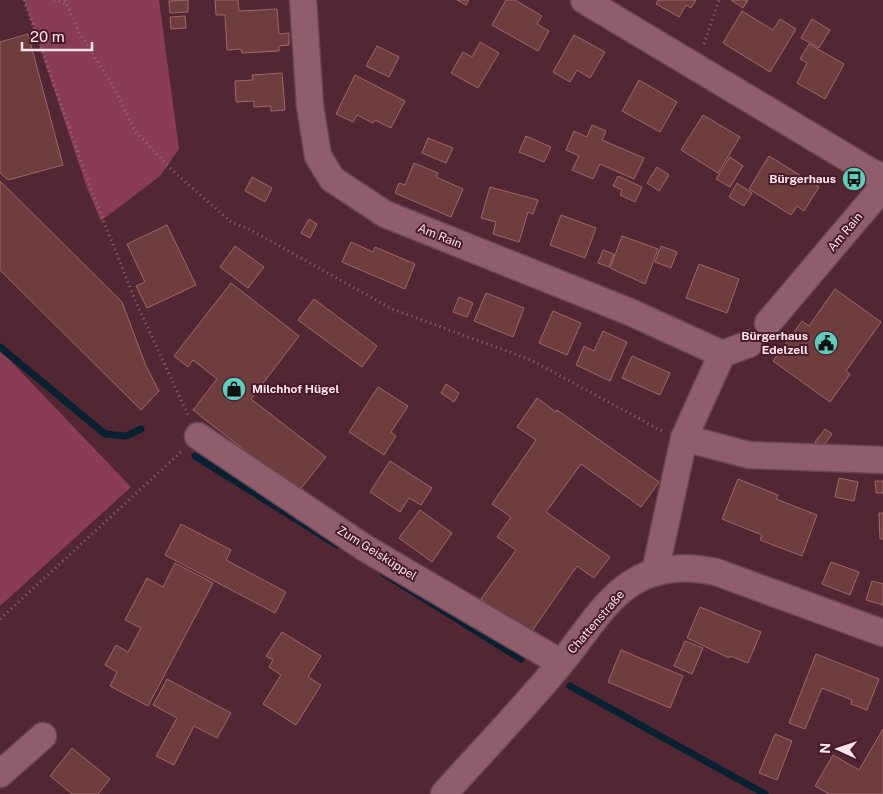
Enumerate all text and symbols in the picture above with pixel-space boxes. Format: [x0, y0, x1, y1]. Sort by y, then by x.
scale bar [22, 20, 92, 52]
text: 20 m [30, 28, 65, 45]
bus stop icon: Bürgerhaus [841, 166, 867, 192]
place label: Bürgerhaus [769, 172, 836, 186]
street label: Am Rain [825, 210, 865, 254]
street label: Am Rain [416, 221, 464, 251]
place label: Bürgerhaus Edelzell [741, 329, 808, 357]
public building icon: Bürgerhaus Edelzell [813, 330, 839, 356]
shop icon: Milchhof Hügel [221, 376, 247, 402]
place label: Milchhof Hügel [252, 382, 339, 396]
street label: Zum Geisküppel [335, 523, 420, 583]
street label: Chattenstraße [565, 587, 627, 657]
north arrow [813, 724, 863, 774]
text: N [817, 742, 833, 754]

